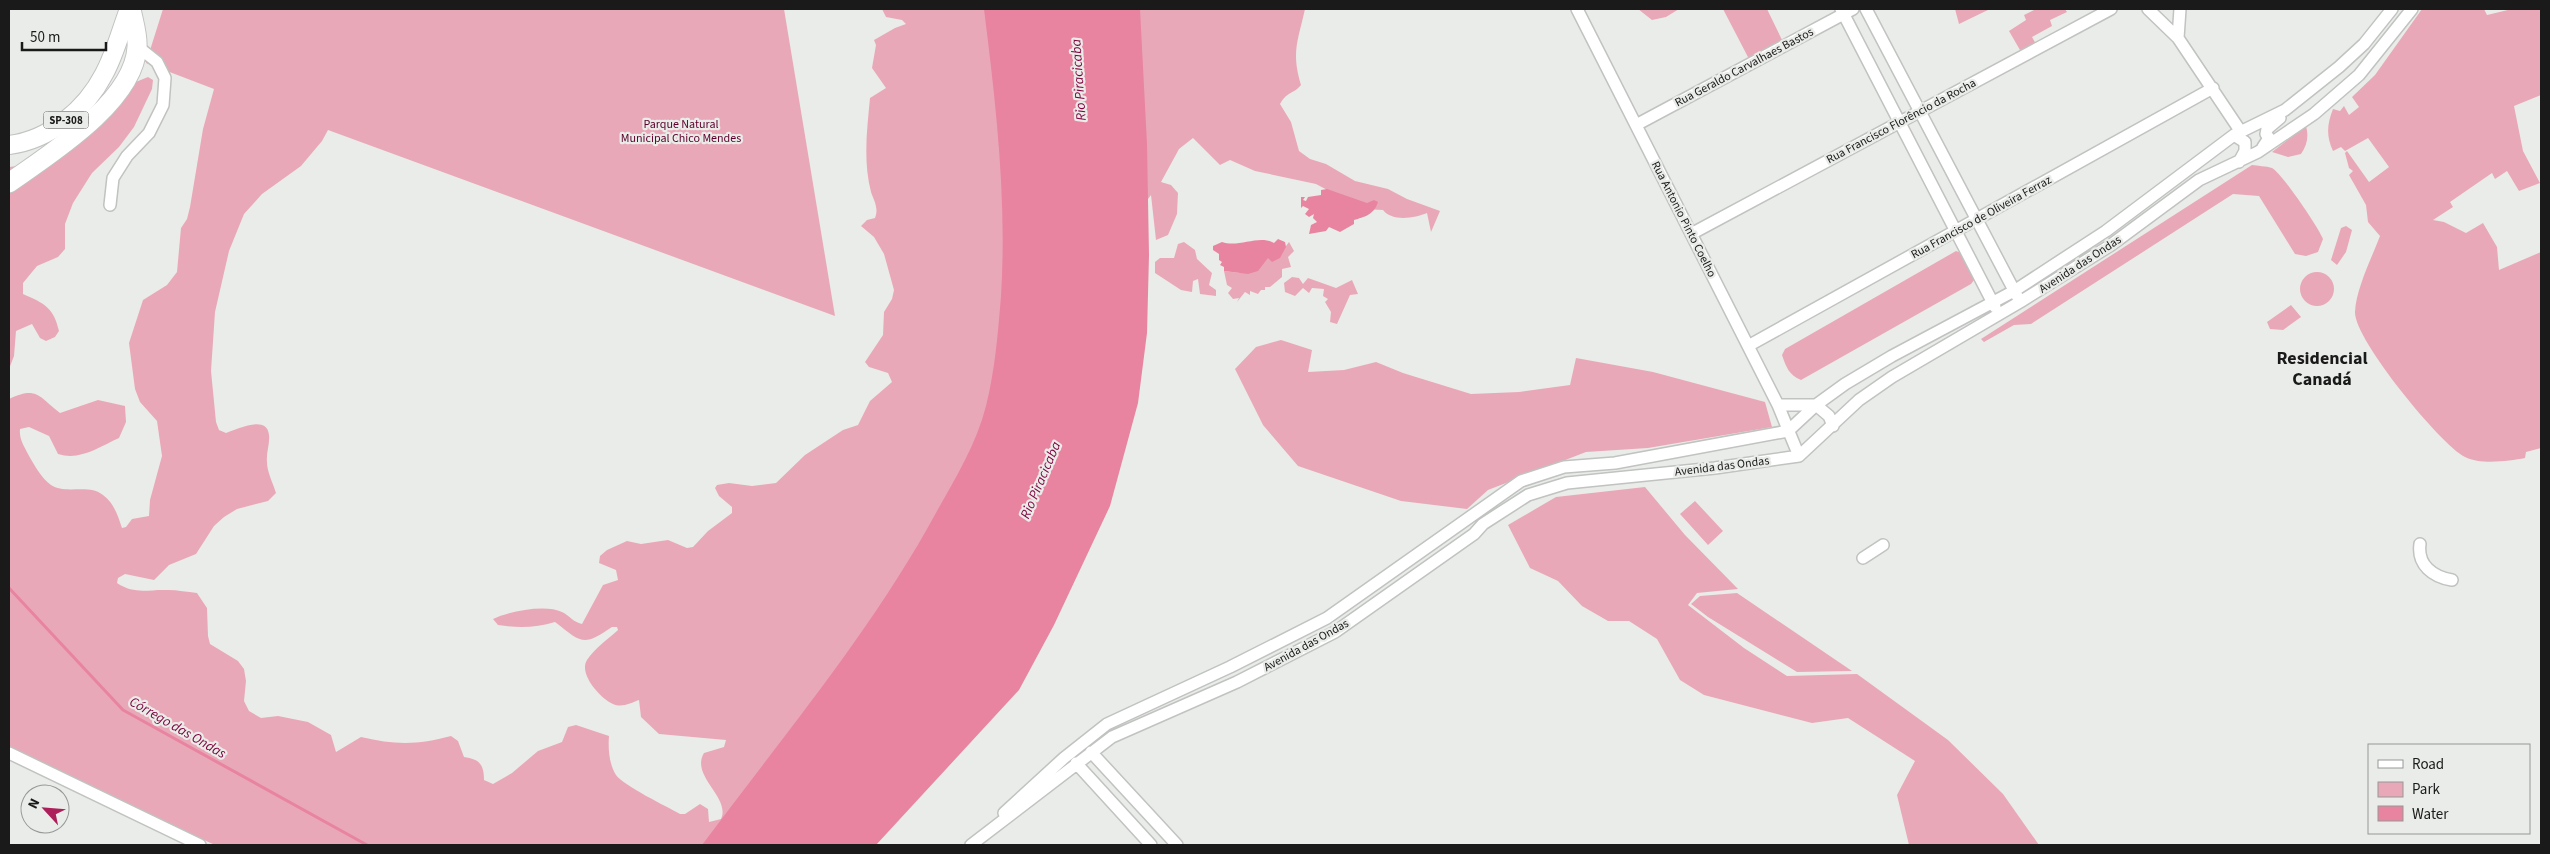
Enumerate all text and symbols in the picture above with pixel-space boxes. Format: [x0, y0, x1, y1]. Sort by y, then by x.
scale bar [22, 20, 106, 52]
street label: Rua Geraldo Carvalhaes Bastos [1672, 24, 1817, 111]
text: 50 m [30, 27, 60, 48]
water label: Rio Piracicaba [1066, 38, 1092, 122]
street label: Rua Francisco Florêncio da Rocha [1823, 75, 1979, 168]
road number: SP-308 [44, 112, 88, 128]
park label: Parque Natural Municipal Chico Mendes [621, 116, 741, 147]
street label: Rua Antonio Pinto Coelho [1647, 158, 1720, 280]
street label: Rua Francisco de Oliveira Ferraz [1908, 172, 2055, 263]
street label: Avenida das Ondas [2036, 231, 2125, 297]
district label: Residencial Canadá [2276, 346, 2368, 392]
water label: Rio Piracicaba [1016, 438, 1066, 522]
street label: Avenida das Ondas [1674, 452, 1770, 481]
street label: Avenida das Ondas [1261, 615, 1352, 676]
water label: Córrego das Ondas [125, 692, 230, 764]
legend [2368, 744, 2530, 834]
text: Road [2412, 754, 2444, 775]
text: Park [2412, 779, 2441, 800]
north arrow [20, 784, 70, 834]
text: N [23, 795, 45, 812]
text: Water [2412, 804, 2449, 825]

